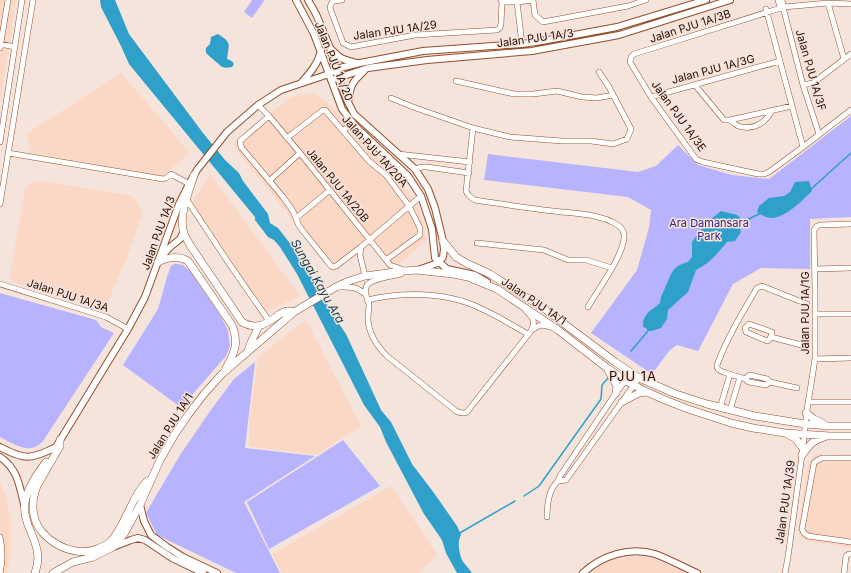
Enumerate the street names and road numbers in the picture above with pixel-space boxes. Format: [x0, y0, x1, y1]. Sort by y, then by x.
street label: Jalan PJU 1A/3B [648, 6, 732, 46]
street label: Jalan PJU 1A/29 [352, 17, 438, 43]
street label: Jalan PJU 1A/20 [312, 19, 356, 103]
street label: Jalan PJU 1A/3 [496, 26, 575, 50]
street label: Jalan PJU 1A/3F [793, 28, 829, 112]
street label: Jalan PJU 1A/3G [670, 51, 756, 87]
street label: Jalan PJU 1A/3E [649, 78, 709, 154]
street label: Jalan PJU 1A/20A [339, 112, 411, 190]
street label: Jalan PJU 1A/20B [304, 145, 372, 225]
street label: Jalan PJU 1A/3 [138, 194, 178, 272]
street label: Jalan PJU 1A/1G [798, 271, 812, 355]
street label: Jalan PJU 1A/1 [499, 274, 569, 328]
street label: Jalan PJU 1A/3A [25, 275, 111, 315]
street label: Jalan PJU 1A/1 [144, 390, 196, 462]
street label: Jalan PJU 1A/39 [772, 459, 798, 545]

